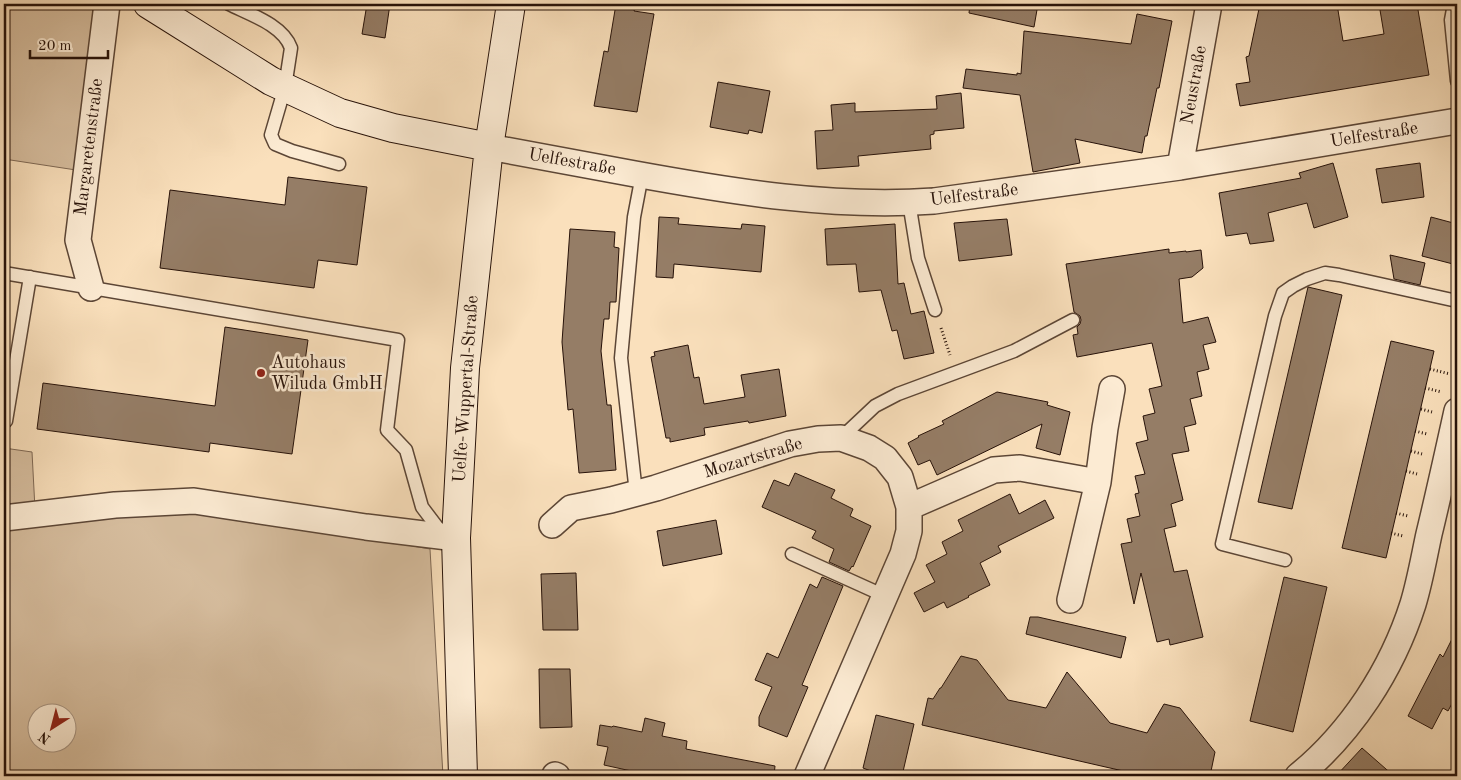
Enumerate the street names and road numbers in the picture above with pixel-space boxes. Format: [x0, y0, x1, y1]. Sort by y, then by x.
street label: Neustraße [1178, 44, 1210, 126]
street label: Margaretenstraße [72, 77, 106, 217]
street label: Uelfestraße [1329, 119, 1419, 151]
street label: Uelfestraße [527, 145, 617, 179]
street label: Uelfestraße [929, 181, 1019, 209]
street label: Uelfe-Wuppertal-Straße [450, 295, 482, 483]
street label: Mozartstraße [701, 434, 805, 482]

